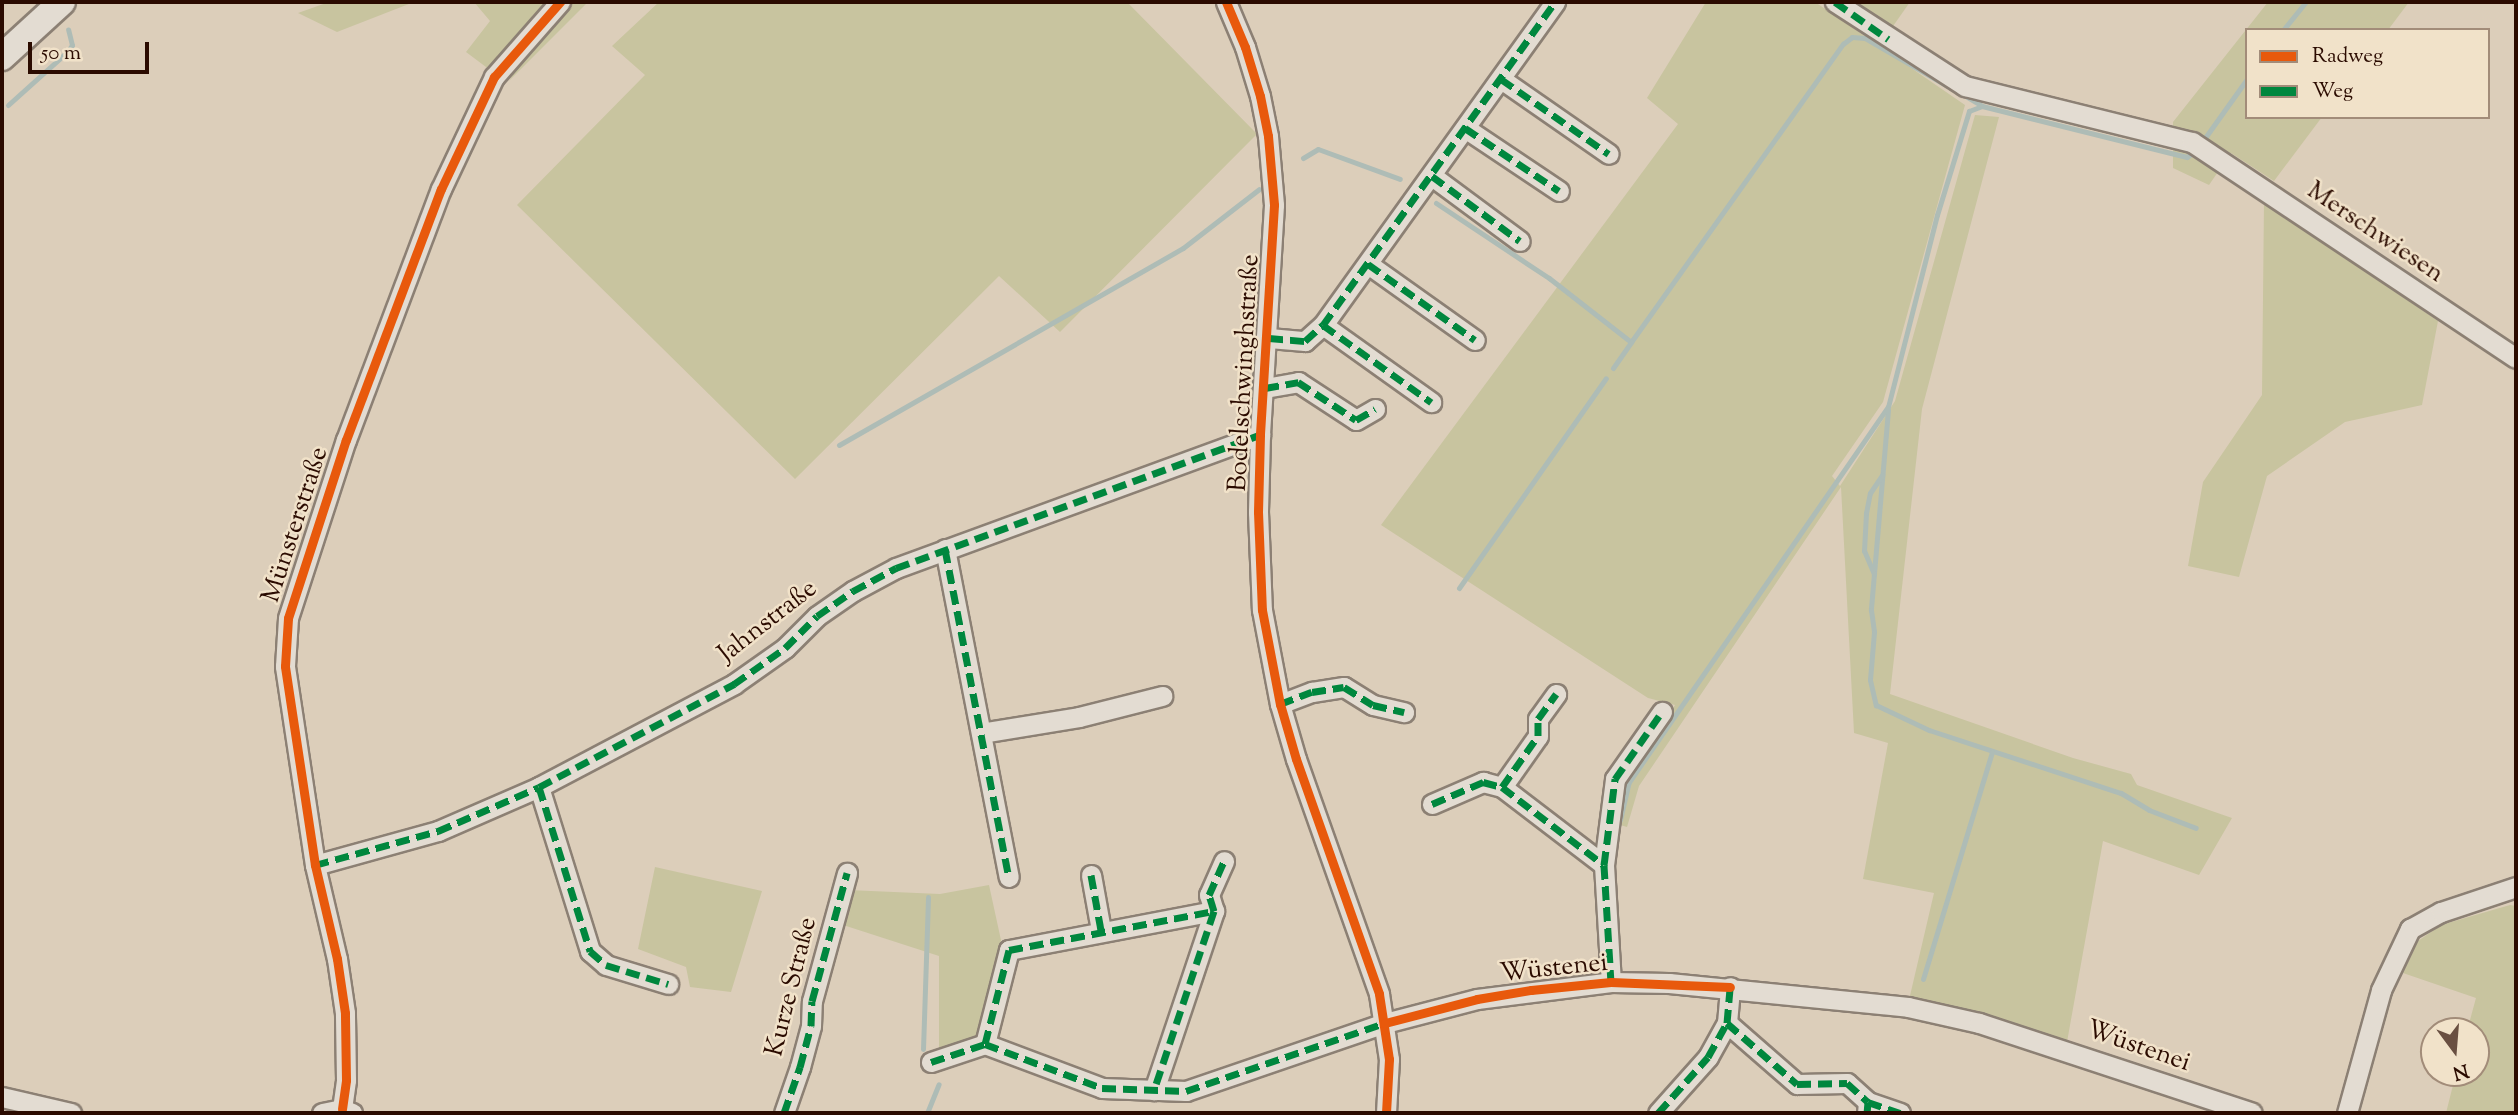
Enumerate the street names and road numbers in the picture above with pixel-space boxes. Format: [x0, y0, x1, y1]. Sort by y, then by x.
street label: Merschwiesen [2300, 176, 2450, 290]
street label: Bodelschwinghstraße [1223, 254, 1267, 492]
street label: Münsterstraße [256, 443, 336, 607]
street label: Jahnstraße [712, 574, 824, 670]
street label: Kurze Straße [760, 914, 824, 1060]
street label: Wüstenei [1499, 948, 1609, 990]
street label: Wüstenei [2082, 1015, 2194, 1079]

